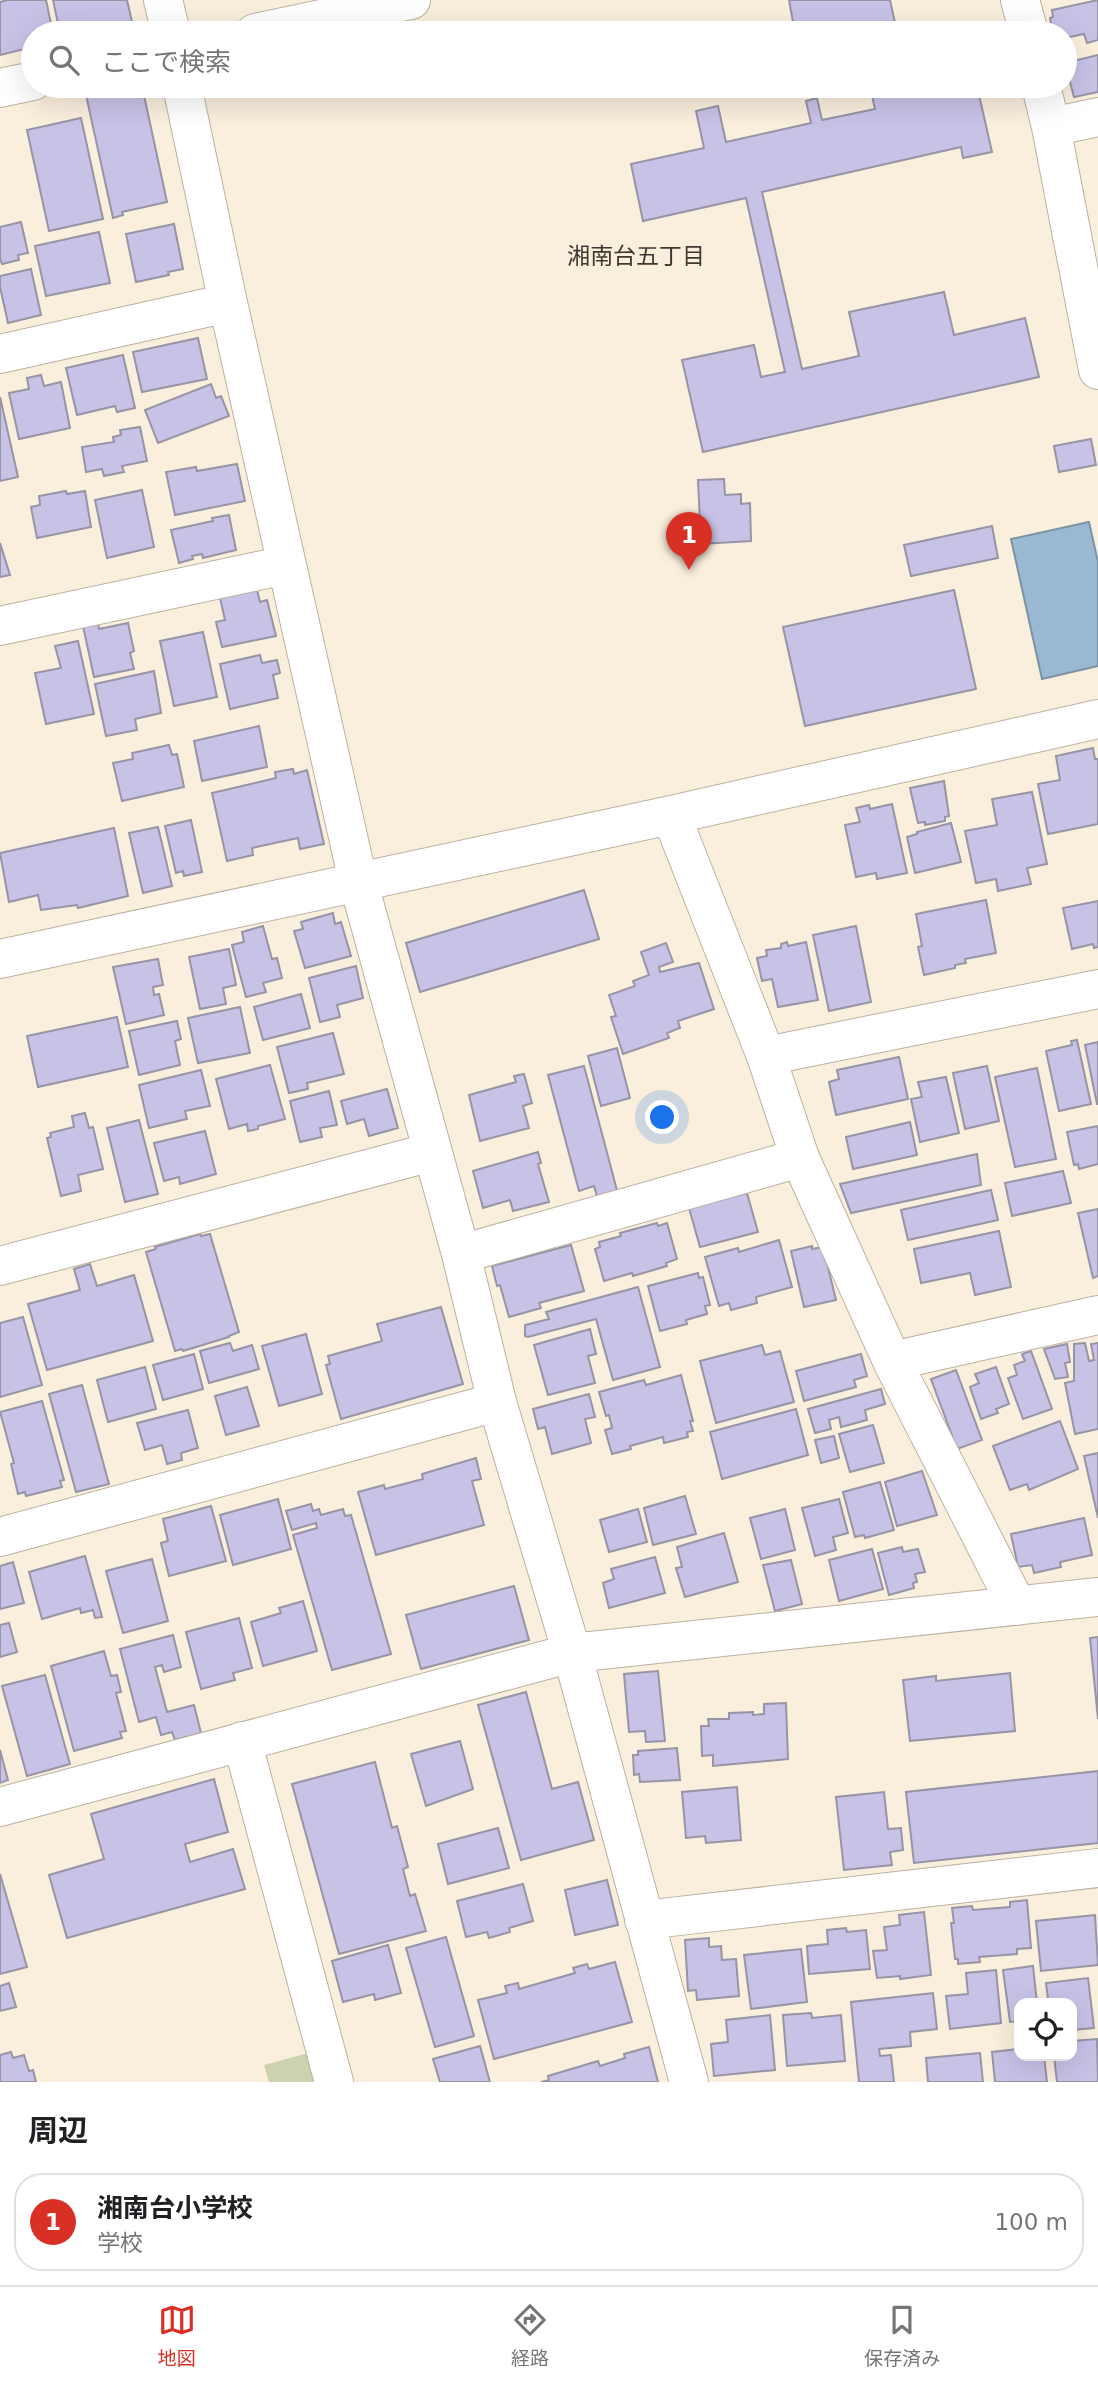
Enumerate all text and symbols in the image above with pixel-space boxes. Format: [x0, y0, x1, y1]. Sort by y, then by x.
search box [21, 21, 1077, 98]
icon: search [45, 41, 83, 79]
text: ここで検索 [101, 47, 231, 77]
district label: 湘南台五丁目 [567, 243, 705, 269]
pin: 1 [666, 512, 712, 570]
your location [645, 1100, 679, 1134]
map controls [1014, 1998, 1077, 2061]
button: locate [1014, 1998, 1077, 2061]
text: 周辺 [28, 2113, 88, 2148]
text: 湘南台小学校 [97, 2193, 253, 2223]
text: 1 [45, 2209, 61, 2235]
text: 100 m [994, 2209, 1068, 2235]
text: 学校 [97, 2230, 143, 2256]
tab: 地図 [158, 2301, 196, 2370]
tab: 経路 [511, 2301, 549, 2370]
tab: 保存済み [864, 2301, 940, 2370]

